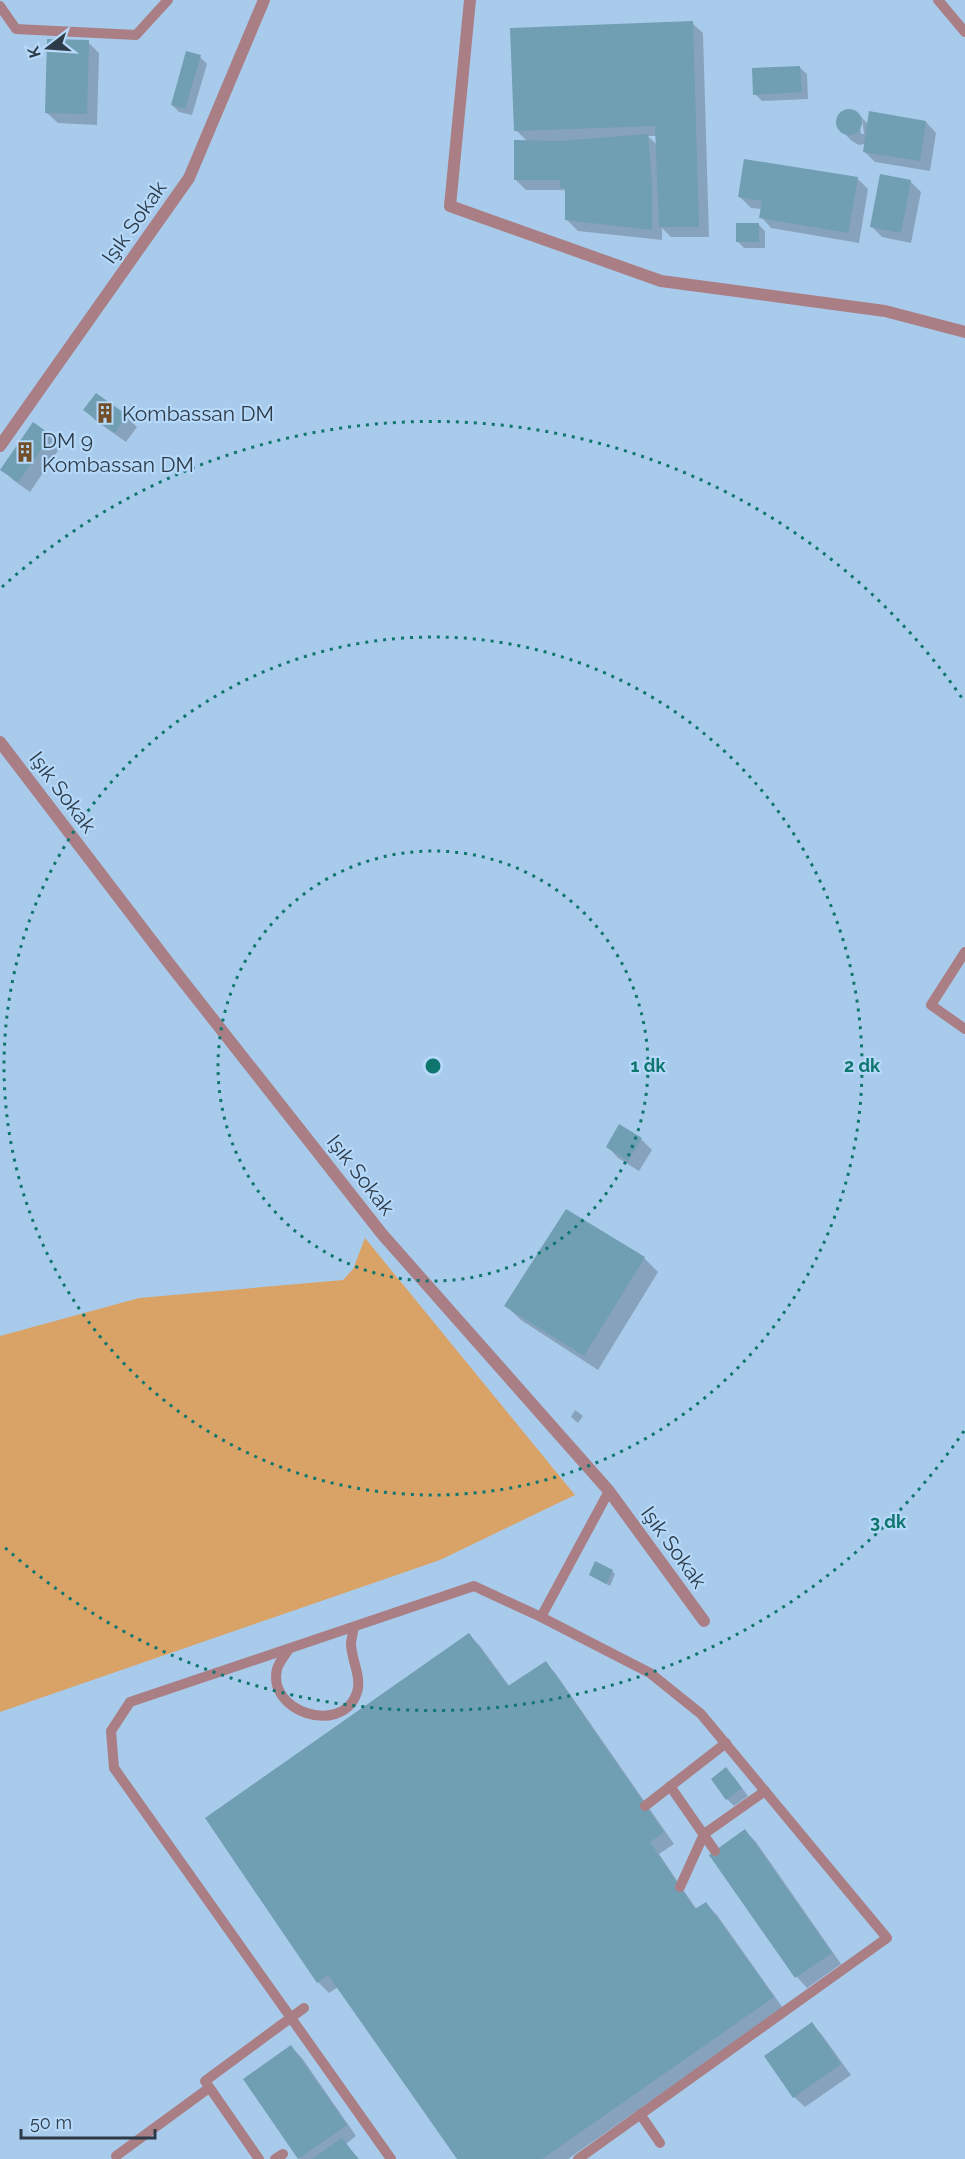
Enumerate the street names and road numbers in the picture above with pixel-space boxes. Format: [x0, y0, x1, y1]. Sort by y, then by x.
street label: Işık Sokak [96, 176, 172, 268]
street label: Işık Sokak [24, 746, 102, 838]
street label: Işık Sokak [322, 1130, 400, 1220]
street label: Işık Sokak [636, 1501, 712, 1593]

